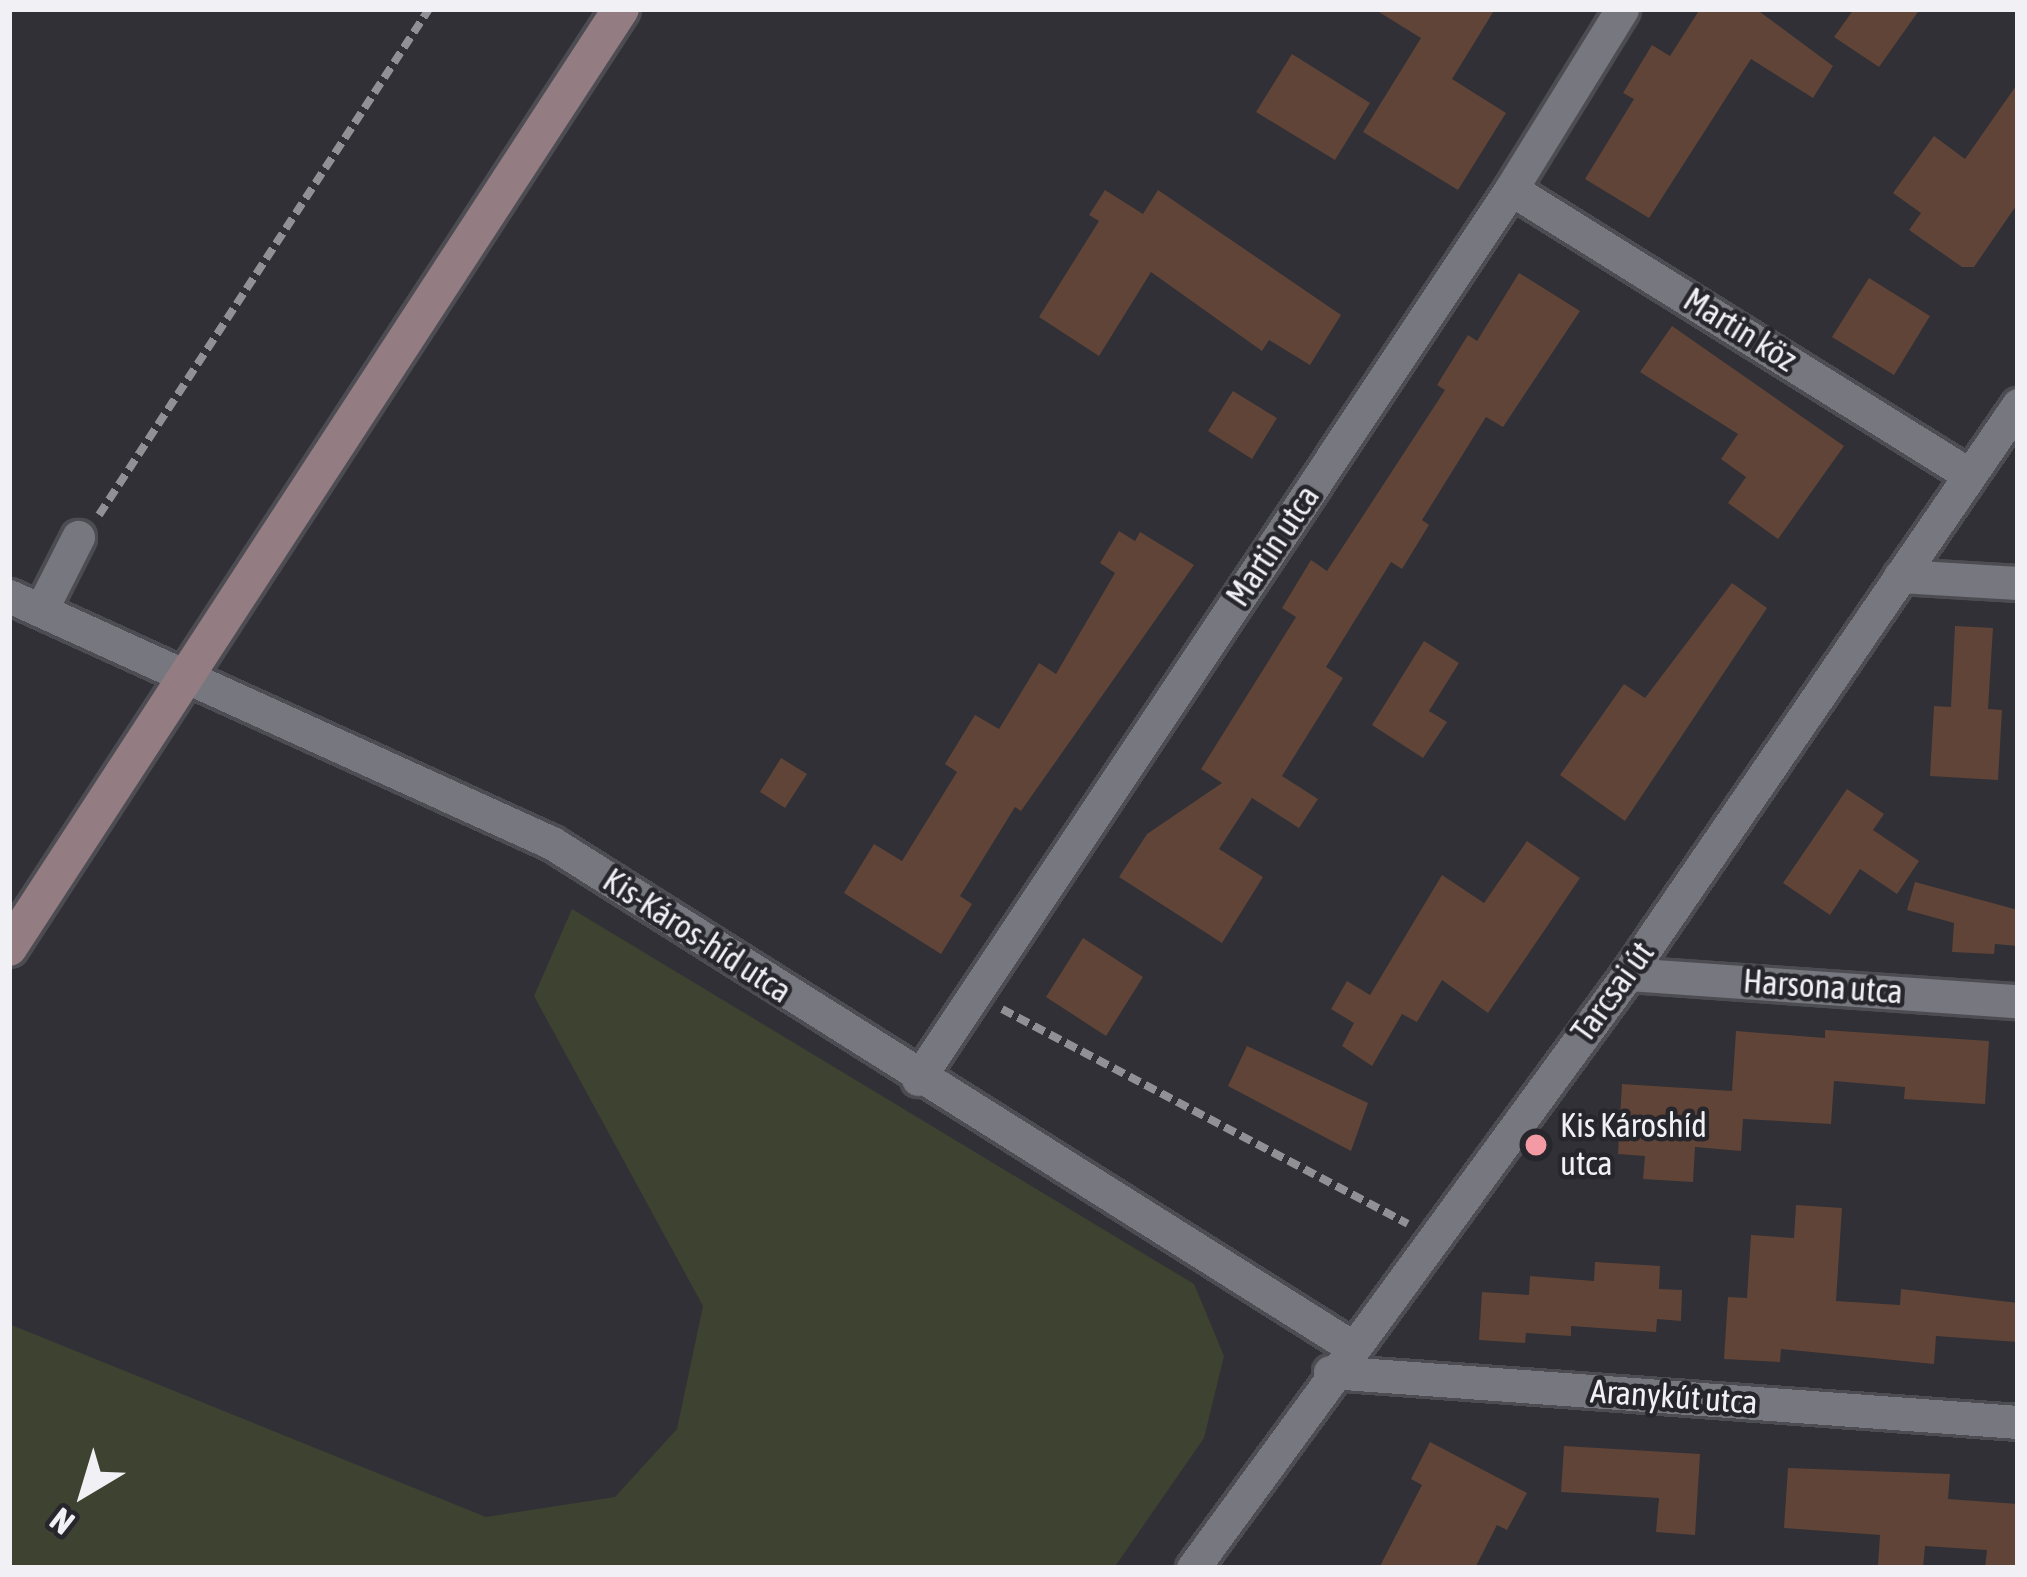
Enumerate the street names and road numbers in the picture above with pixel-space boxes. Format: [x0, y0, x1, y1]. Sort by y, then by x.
street label: Martin köz [1676, 280, 1804, 380]
street label: Martin utca [1218, 478, 1328, 614]
street label: Kis-Káros-híd utca [596, 861, 798, 1011]
street label: Tarcsai út [1563, 934, 1663, 1050]
street label: Harsona utca [1742, 962, 1904, 1012]
street label: Aranykút utca [1589, 1371, 1759, 1423]

